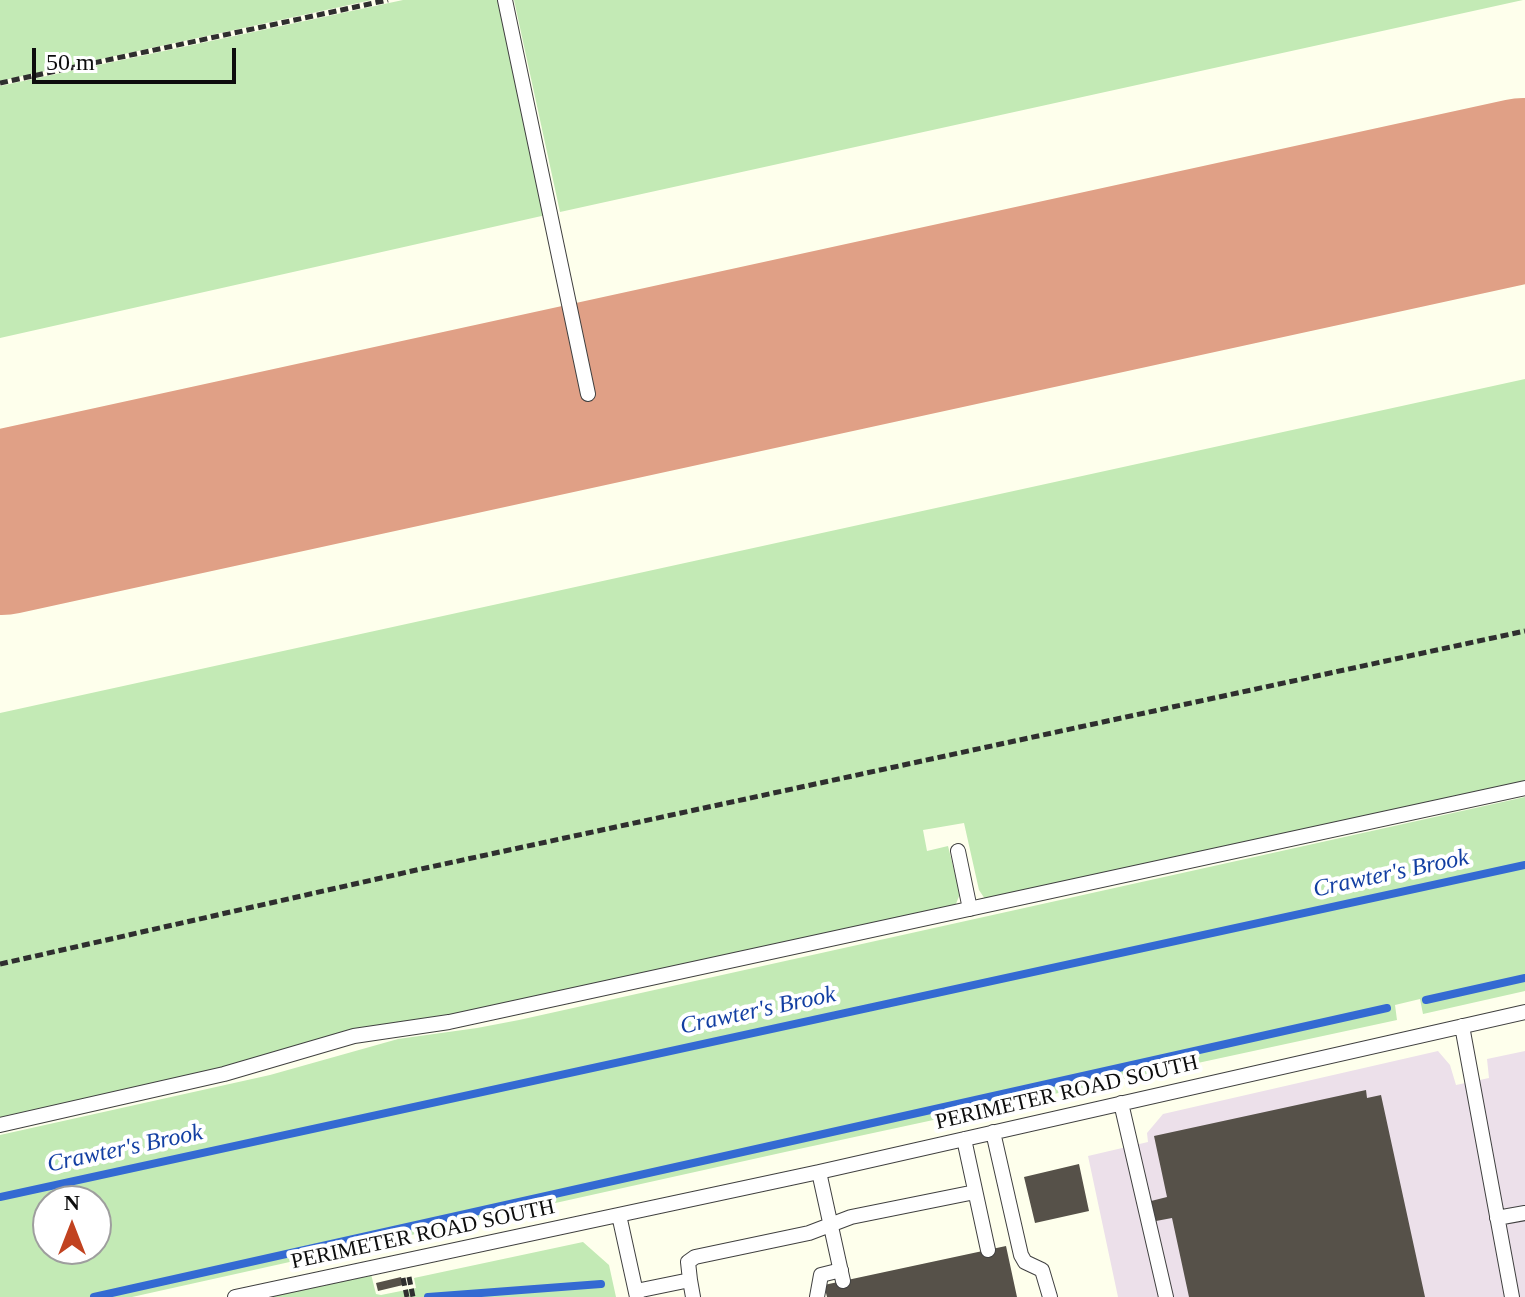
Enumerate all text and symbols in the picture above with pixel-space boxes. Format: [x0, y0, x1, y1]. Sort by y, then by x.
scale bar [36, 32, 240, 82]
text: 50 m [46, 49, 95, 75]
water label: Crawter's Brook [1311, 843, 1471, 905]
water label: Crawter's Brook [678, 980, 838, 1042]
street label: PERIMETER ROAD SOUTH [933, 1050, 1201, 1136]
water label: Crawter's Brook [45, 1118, 205, 1180]
north arrow [32, 1185, 112, 1265]
text: N [64, 1190, 80, 1215]
street label: PERIMETER ROAD SOUTH [289, 1194, 557, 1276]

